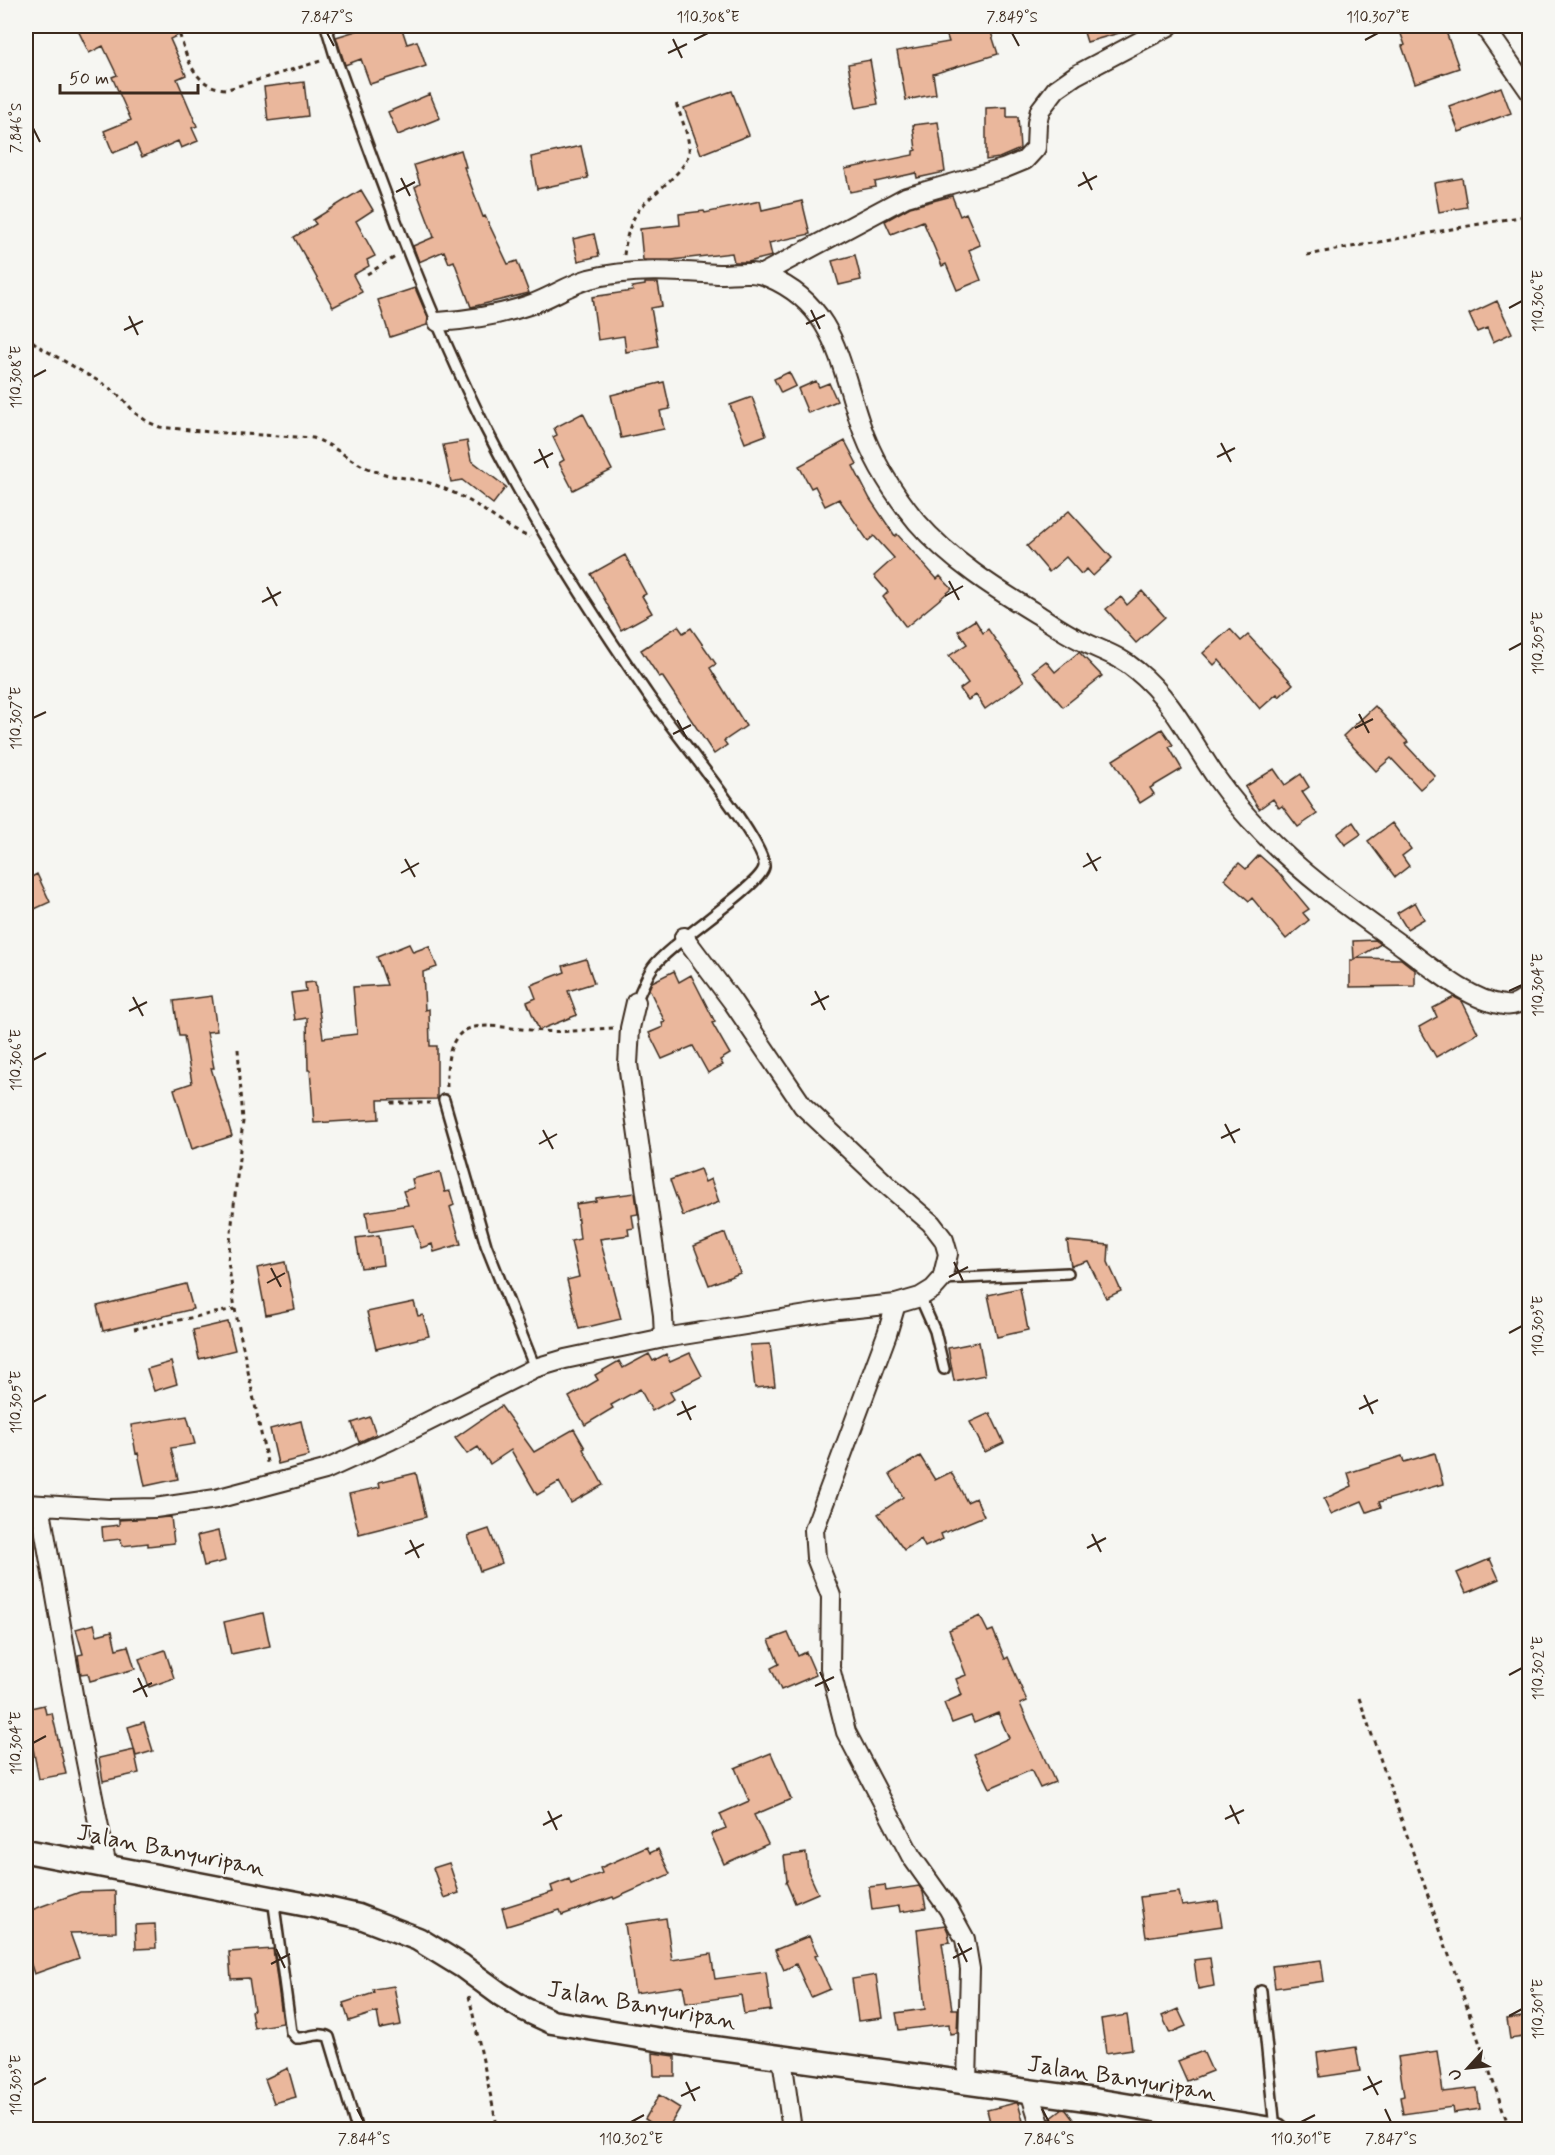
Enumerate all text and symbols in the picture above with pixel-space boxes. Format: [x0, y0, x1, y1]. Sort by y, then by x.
text: 7.847°S [301, 8, 353, 28]
text: 110.308°E [677, 8, 740, 28]
text: 7.849°S [986, 8, 1038, 28]
text: 110.307°E [1346, 8, 1410, 28]
scale bar [60, 57, 198, 95]
text: 50 m [69, 67, 109, 91]
text: 7.846°S [7, 103, 27, 153]
text: 110.306°E [1529, 270, 1549, 332]
text: 110.308°E [7, 345, 27, 409]
text: 110.305°E [1529, 611, 1549, 675]
text: 110.307°E [7, 686, 27, 750]
text: 110.304°E [1529, 953, 1549, 1017]
text: 110.306°E [7, 1029, 27, 1091]
text: 110.303°E [1529, 1295, 1549, 1357]
text: 110.305°E [7, 1370, 27, 1434]
text: 110.302°E [1529, 1636, 1549, 1700]
text: 110.304°E [7, 1711, 27, 1775]
street label: Jalan Banyuripan [74, 1818, 268, 1885]
street label: Jalan Banyuripan [545, 1974, 739, 2038]
text: 110.301°E [1529, 1978, 1549, 2039]
north arrow [1438, 2038, 1498, 2098]
street label: Jalan Banyuripan [1025, 2049, 1219, 2109]
text: 110.303°E [7, 2054, 27, 2116]
text: U [1444, 2065, 1468, 2084]
text: 7.844°S [338, 2130, 390, 2150]
text: 110.302°E [599, 2130, 663, 2150]
text: 7.846°S [1024, 2130, 1074, 2150]
text: 110.301°E [1271, 2130, 1332, 2150]
text: 7.847°S [1365, 2130, 1417, 2150]

